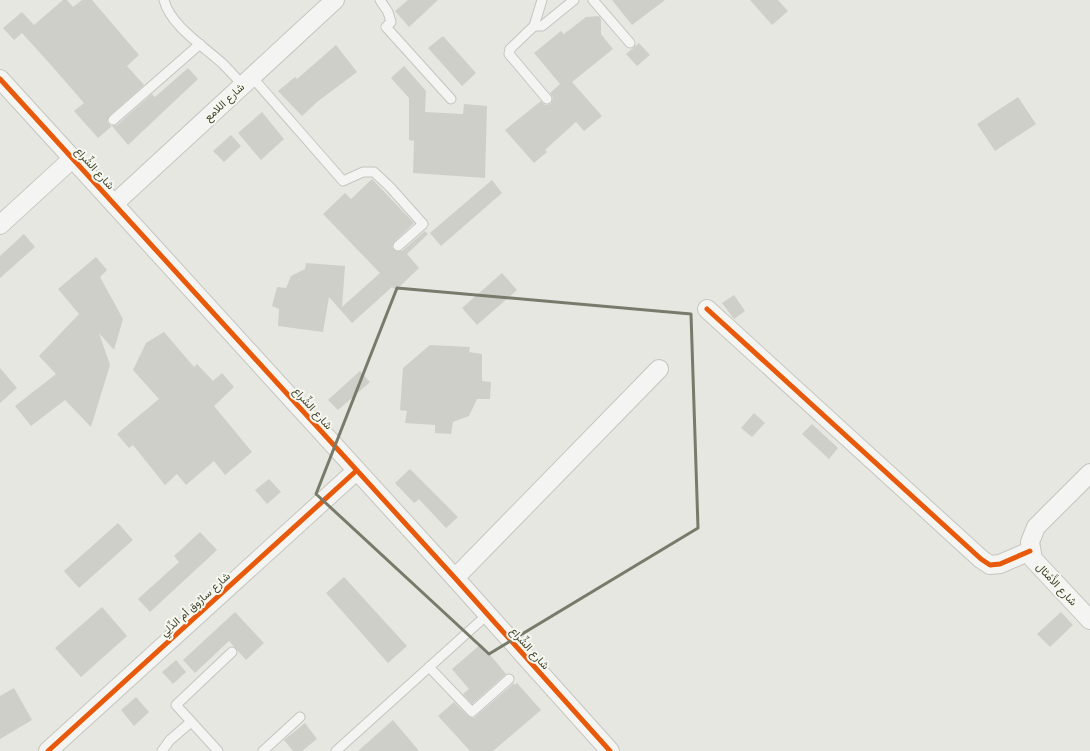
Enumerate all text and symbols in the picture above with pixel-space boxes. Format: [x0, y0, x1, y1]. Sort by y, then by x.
street label: شارع اللامع [201, 80, 248, 125]
street label: شارع الشِّراع [72, 144, 118, 193]
street label: شارع الشِّراع [290, 384, 336, 433]
street label: شارع الأَمْثال [1033, 559, 1081, 609]
street label: شارع سارُوق أم الدِّلِي [157, 569, 235, 641]
street label: شارع الشِّراع [507, 624, 553, 673]

